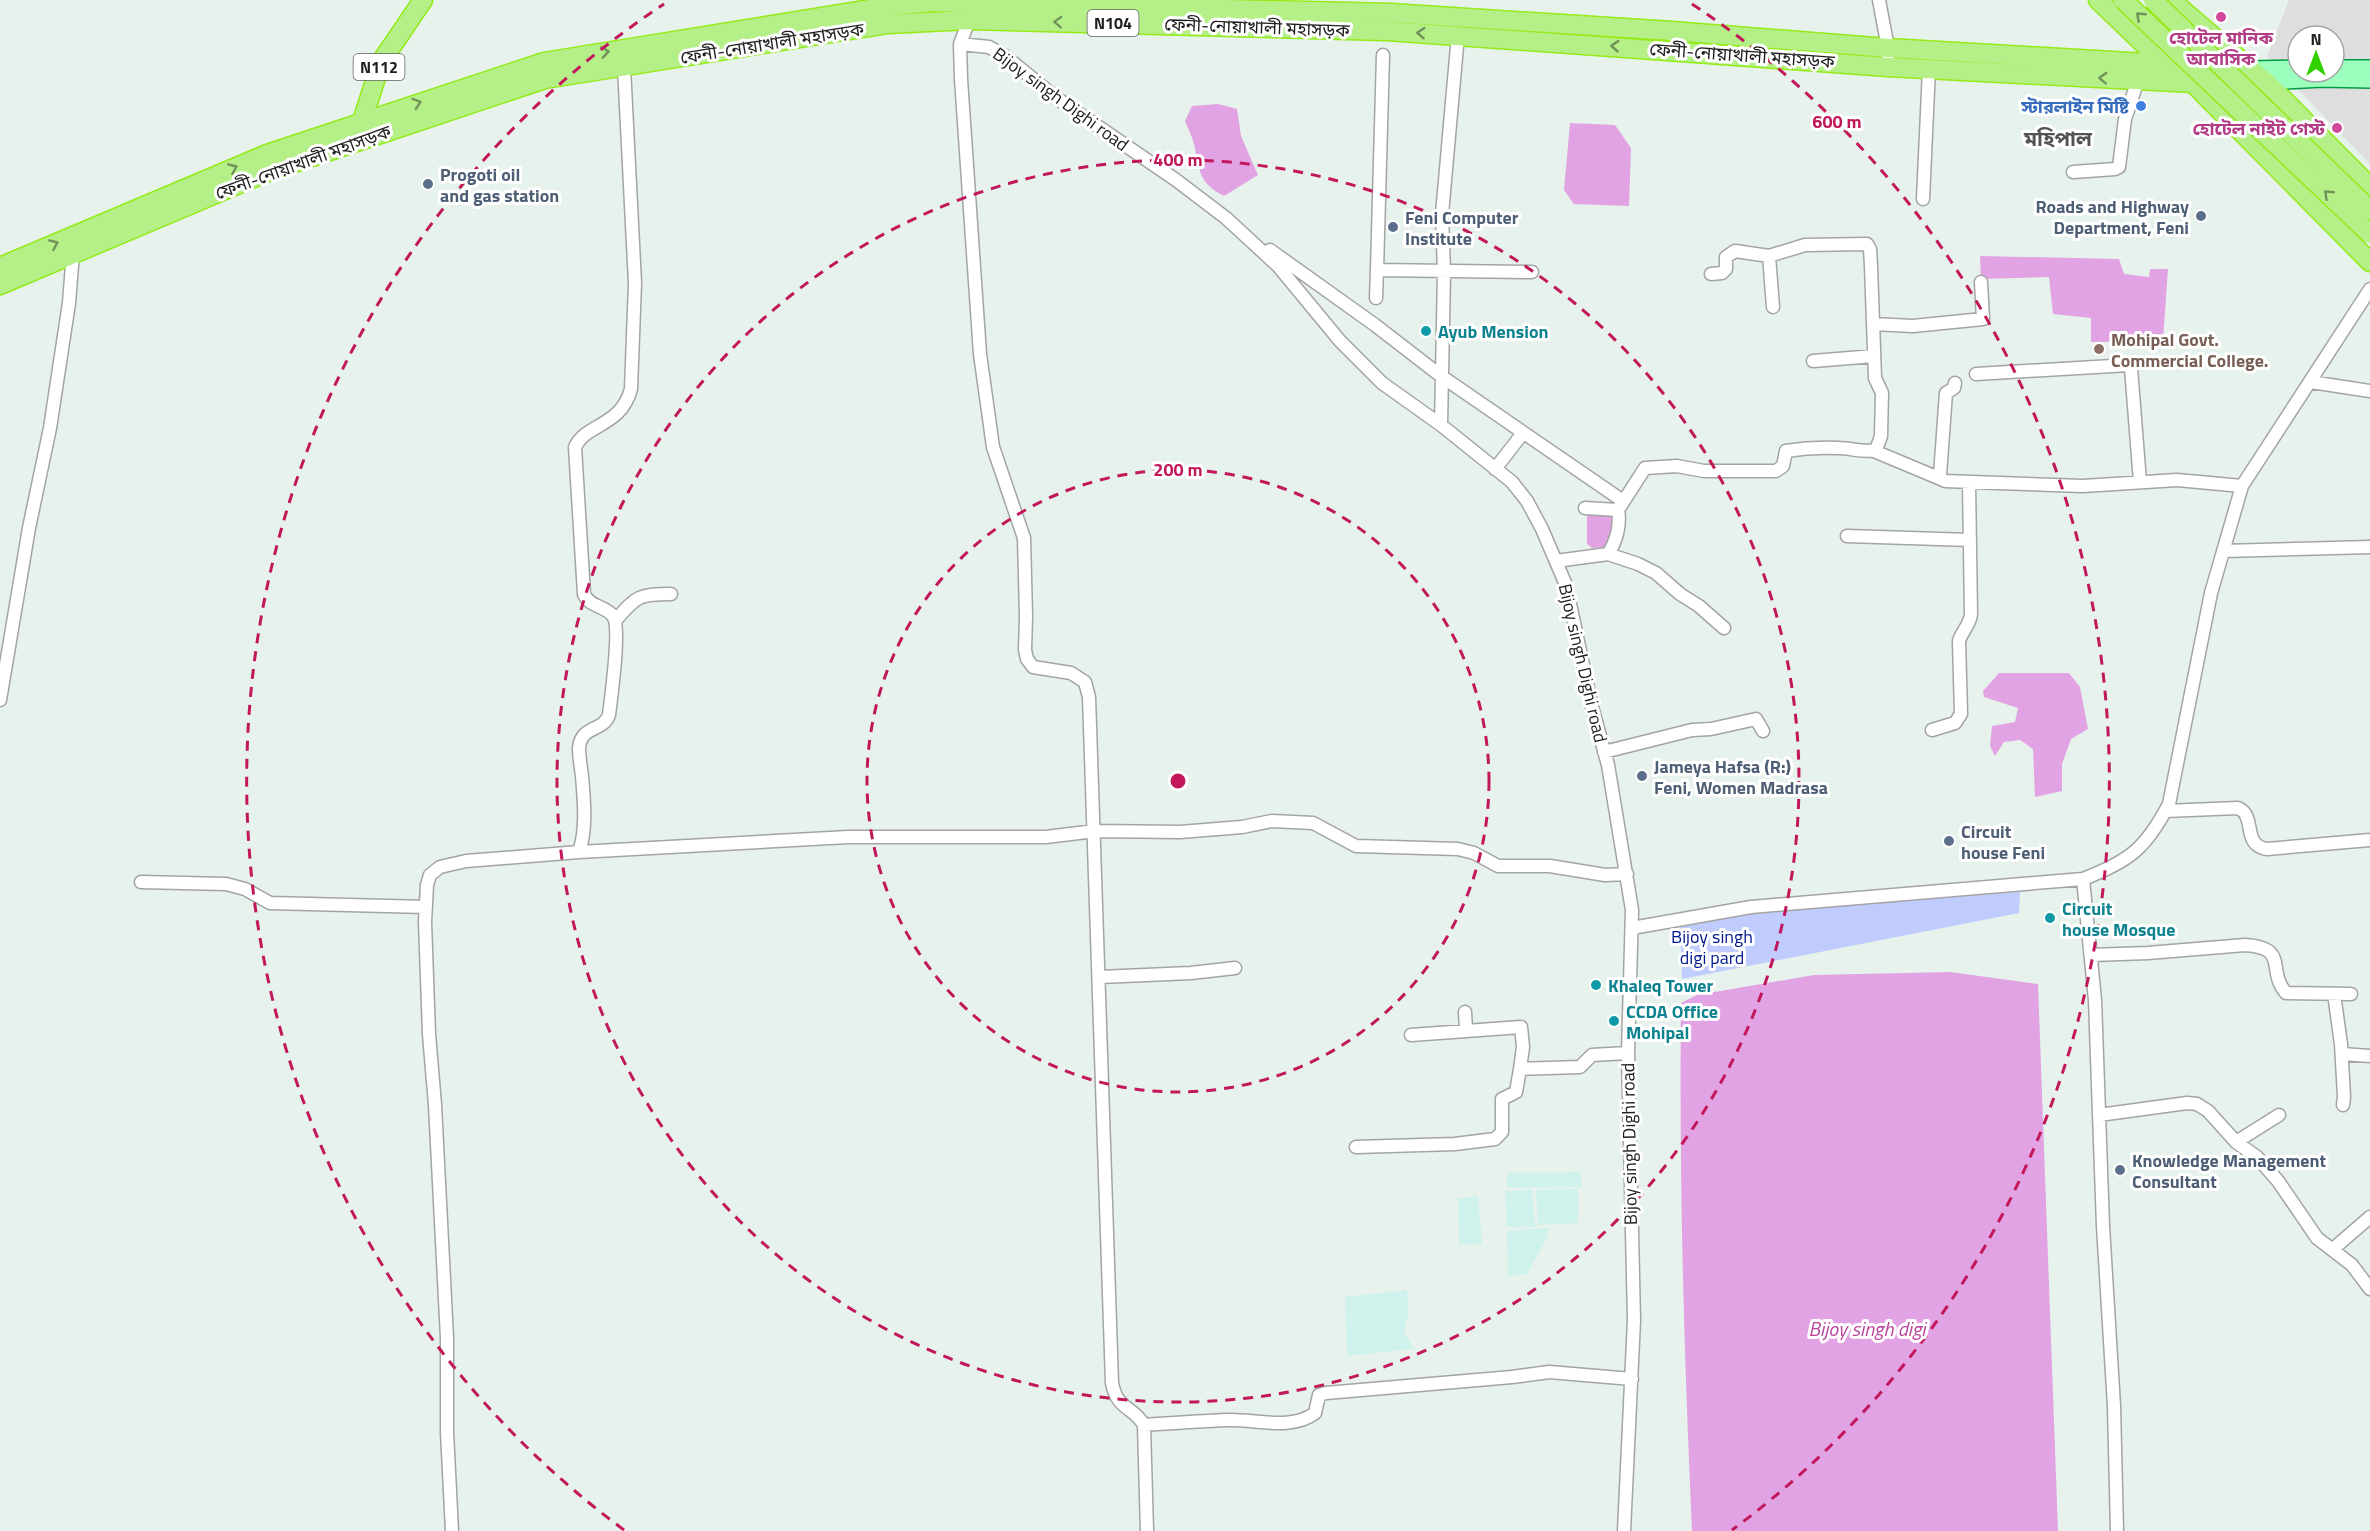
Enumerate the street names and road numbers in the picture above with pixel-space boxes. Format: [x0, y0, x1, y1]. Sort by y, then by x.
road number: N104 [1088, 10, 1138, 36]
street label: ফেনী-নোয়াখালী মহাসড়ক [1164, 10, 1351, 44]
street label: ফেনী-নোয়াখালী মহাসড়ক [678, 15, 866, 71]
street label: ফেনী-নোয়াখালী মহাসড়ক [1648, 35, 1836, 75]
street label: Bijoy singh Dighi road [987, 40, 1135, 158]
road number: N112 [354, 54, 404, 80]
street label: ফেনী-নোয়াখালী মহাসড়ক [211, 117, 395, 206]
street label: Bijoy singh Dighi road [1552, 581, 1614, 745]
street label: Bijoy singh Dighi road [1614, 1063, 1644, 1225]

